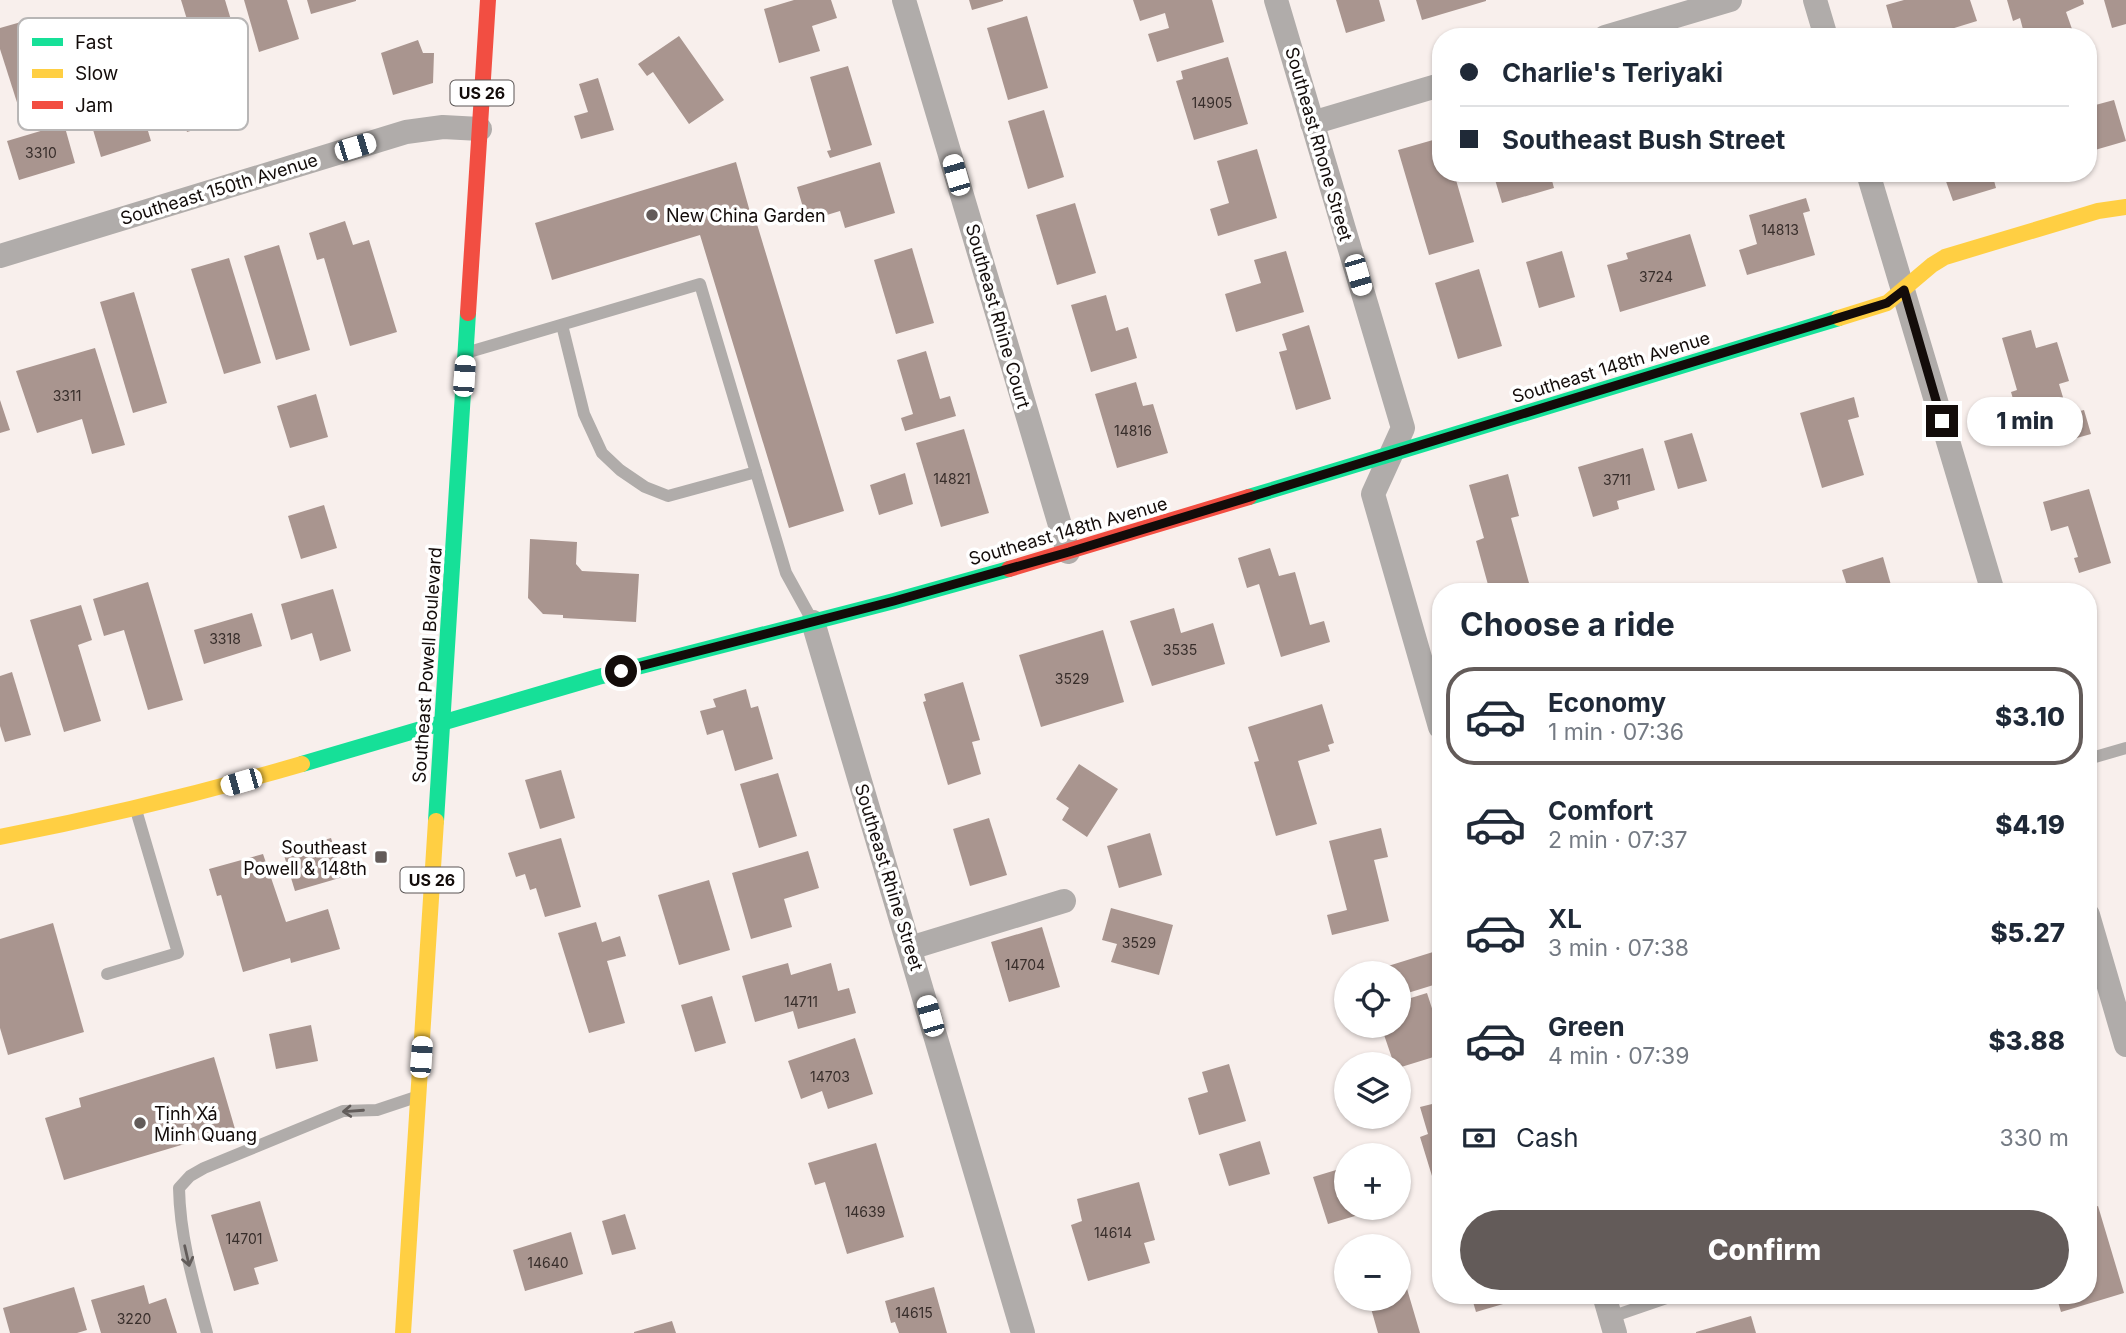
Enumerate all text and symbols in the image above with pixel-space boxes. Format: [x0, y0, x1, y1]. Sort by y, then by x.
legend [18, 18, 248, 130]
text: Fast [75, 31, 113, 54]
street label: Southeast Rhone Street [1281, 45, 1357, 243]
text: Charlie's Teriyaki [1502, 57, 1723, 88]
text: Slow [75, 62, 118, 85]
road number: US 26 [450, 80, 514, 106]
text: Jam [75, 94, 113, 117]
house number: 14905 [1192, 94, 1232, 111]
text: Southeast Bush Street [1502, 124, 1785, 155]
car [332, 131, 379, 163]
house number: 3310 [25, 144, 57, 161]
street label: Southeast 150th Avenue [118, 149, 320, 229]
car [941, 152, 972, 198]
place label: New China Garden [666, 205, 826, 226]
marker: New China Garden [644, 207, 660, 223]
street label: Southeast Rhine Court [962, 221, 1034, 411]
house number: 14813 [1761, 221, 1799, 238]
car [1343, 252, 1374, 298]
house number: 3724 [1639, 268, 1673, 285]
street label: Southeast 148th Avenue [1510, 327, 1712, 407]
car [453, 354, 476, 398]
house number: 3311 [53, 387, 81, 404]
callout: 1 min [1966, 396, 2082, 446]
route end [1926, 405, 1958, 437]
text: 1 min [1996, 407, 2054, 435]
house number: 14816 [1114, 422, 1152, 439]
house number: 14821 [933, 470, 971, 487]
house number: 3711 [1603, 471, 1631, 488]
street label: Southeast 148th Avenue [966, 493, 1170, 569]
street label: Southeast Powell Boulevard [408, 546, 446, 784]
text: Choose a ride [1460, 605, 1675, 644]
house number: 3318 [209, 630, 241, 647]
house number: 3535 [1163, 641, 1197, 658]
route start [605, 655, 637, 687]
house number: 3529 [1055, 670, 1089, 687]
icon: car [1464, 685, 1527, 748]
text: Economy [1548, 687, 1666, 718]
text: $3.10 [1995, 701, 2065, 732]
text: 1 min · 07:36 [1548, 718, 1684, 746]
car [218, 766, 265, 798]
street label: Southeast Rhine Street [851, 781, 927, 973]
icon: car [1464, 793, 1527, 856]
text: Comfort [1548, 795, 1653, 826]
text: $4.19 [1995, 809, 2065, 840]
text: 2 min · 07:37 [1548, 826, 1688, 854]
place label: Southeast Powell & 148th [243, 837, 367, 879]
marker: Southeast Powell & 148th [373, 849, 389, 865]
road number: US 26 [400, 867, 464, 892]
icon: car [1464, 901, 1527, 964]
text: XL [1548, 903, 1582, 934]
text: $5.27 [1990, 917, 2065, 948]
house number: 3529 [1122, 934, 1156, 951]
text: 3 min · 07:38 [1548, 934, 1689, 962]
house number: 14704 [1005, 956, 1045, 973]
map controls [1334, 961, 1411, 1311]
button: locate [1334, 961, 1411, 1038]
house number: 14711 [784, 993, 818, 1010]
car [915, 993, 946, 1039]
icon: car [1464, 1009, 1527, 1072]
text: Green [1548, 1011, 1625, 1042]
text: $3.88 [1988, 1025, 2065, 1056]
car [410, 1035, 433, 1079]
text: 4 min · 07:39 [1548, 1042, 1690, 1070]
button: layers [1334, 1052, 1411, 1129]
house number: 14703 [810, 1068, 850, 1085]
place label: Tịnh Xá Minh Quang [154, 1103, 257, 1145]
one-way arrow [342, 1105, 365, 1118]
marker: Tịnh Xá Minh Quang [132, 1115, 148, 1131]
icon: cash [1460, 1119, 1498, 1157]
text: Cash [1516, 1122, 1579, 1153]
text: 330 m [1999, 1124, 2069, 1152]
button: + [1334, 1143, 1411, 1220]
house number: 14639 [845, 1203, 885, 1220]
button: Confirm [1460, 1210, 2069, 1290]
house number: 14614 [1094, 1224, 1132, 1241]
house number: 14701 [226, 1230, 262, 1247]
button: − [1334, 1234, 1411, 1311]
one-way arrow [181, 1244, 194, 1267]
house number: 14640 [527, 1254, 569, 1271]
house number: 14615 [895, 1304, 933, 1321]
house number: 3220 [117, 1310, 151, 1327]

